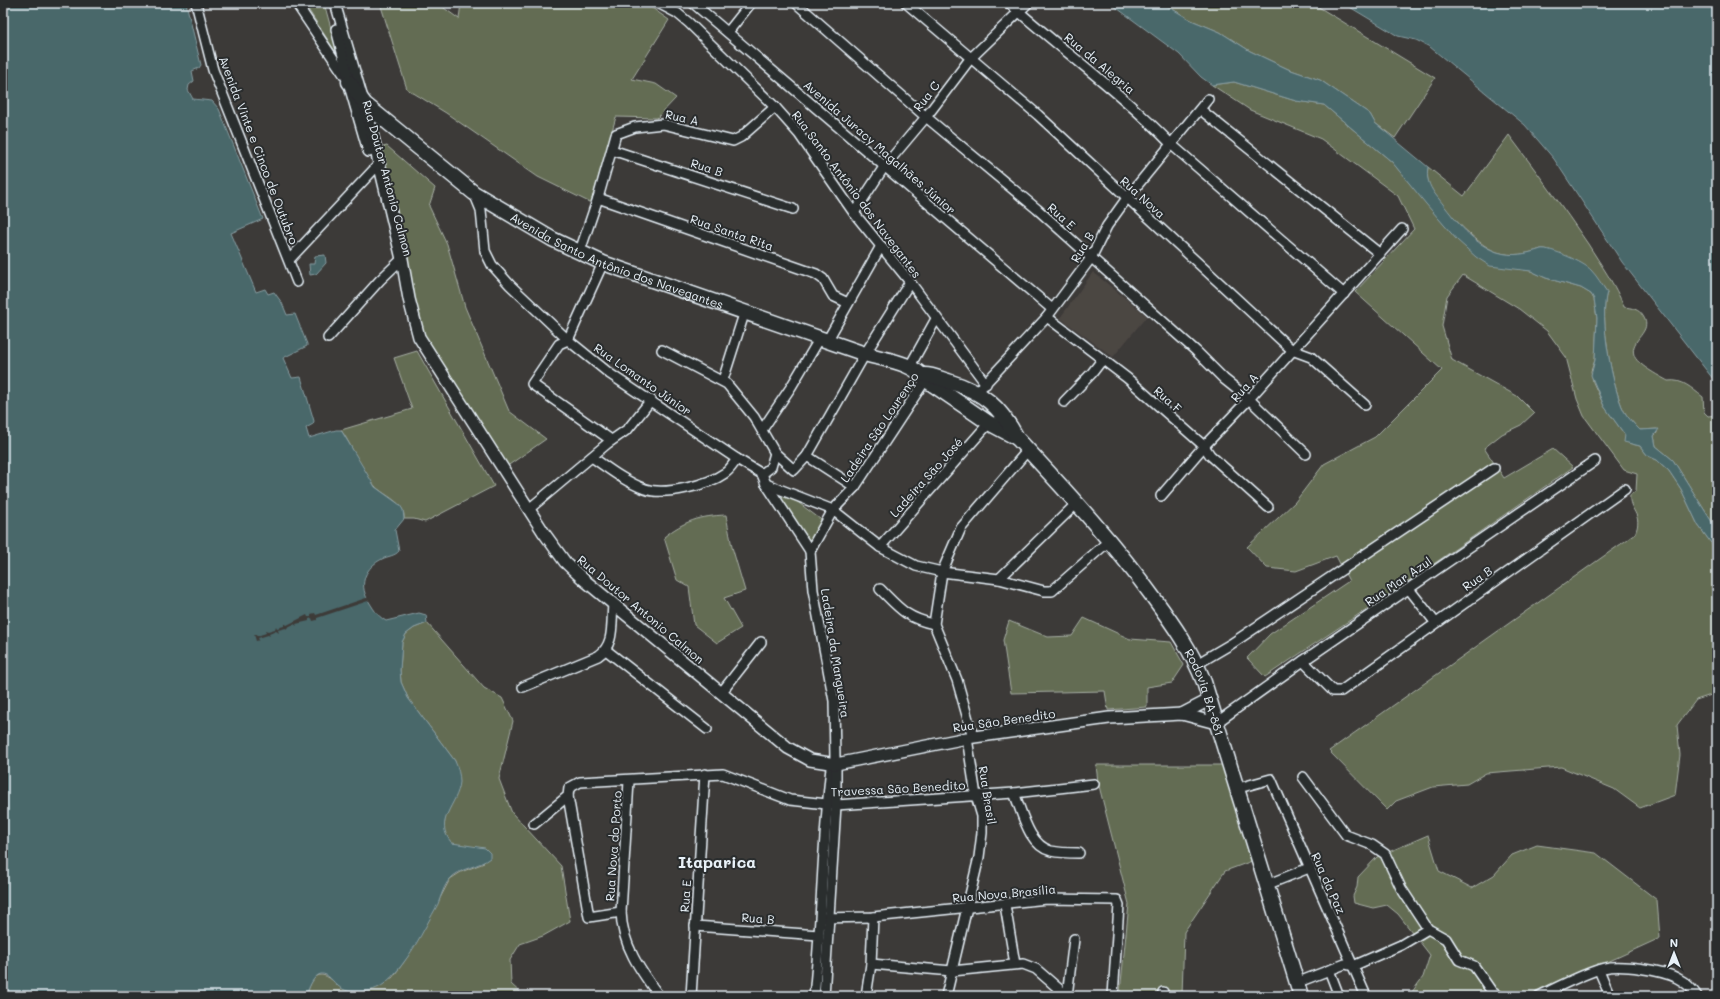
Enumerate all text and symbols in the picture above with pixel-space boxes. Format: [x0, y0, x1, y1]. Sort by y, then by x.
street label: Rua da Alegria [1061, 29, 1139, 97]
street label: Avenida Vinte e Cinco de Outubro [216, 54, 302, 246]
street label: Avenida Juracy Magalhães Júnior [801, 77, 959, 217]
street label: Rua C [909, 77, 943, 114]
street label: Rua Doutor Antonio Calmon [359, 98, 417, 258]
street label: Rua A [664, 106, 700, 128]
street label: Rua Santo Antônio dos Navegantes [789, 107, 925, 281]
street label: Rua B [689, 154, 725, 180]
street label: Rua Nova [1117, 173, 1169, 221]
street label: Rua E [1045, 199, 1080, 233]
street label: Avenida Santo Antônio dos Navegantes [508, 208, 726, 312]
street label: Rua Santa Rita [688, 210, 776, 254]
street label: Rua B [1067, 229, 1097, 265]
street label: Rua Lomanto Júnior [591, 339, 695, 419]
street label: Ladeira São Lourenço [836, 369, 922, 485]
street label: Rua A [1227, 369, 1261, 405]
street label: Rua F [1151, 382, 1186, 416]
street label: Ladeira São José [886, 434, 966, 520]
street label: Rua Doutor Antonio Calmon [574, 551, 708, 667]
street label: Rua Mar Azul [1362, 553, 1434, 609]
street label: Rua B [1459, 562, 1495, 594]
street label: Ladeira da Mangueira [818, 587, 854, 719]
street label: Rodovia BA-881 [1181, 646, 1228, 738]
street label: Rua São Benedito [952, 705, 1056, 735]
street label: Rua Brasil [975, 765, 1001, 825]
street label: Travessa São Benedito [830, 776, 966, 800]
street label: Rua Nova do Porto [601, 790, 625, 902]
street label: Rua da Paz [1308, 850, 1350, 917]
district label: Itaparica [678, 851, 756, 872]
street label: Rua E [676, 879, 694, 913]
street label: Rua Nova Brasília [952, 881, 1056, 905]
street label: Rua B [741, 909, 775, 927]
north arrow [1654, 933, 1694, 973]
text: N [1670, 935, 1678, 950]

